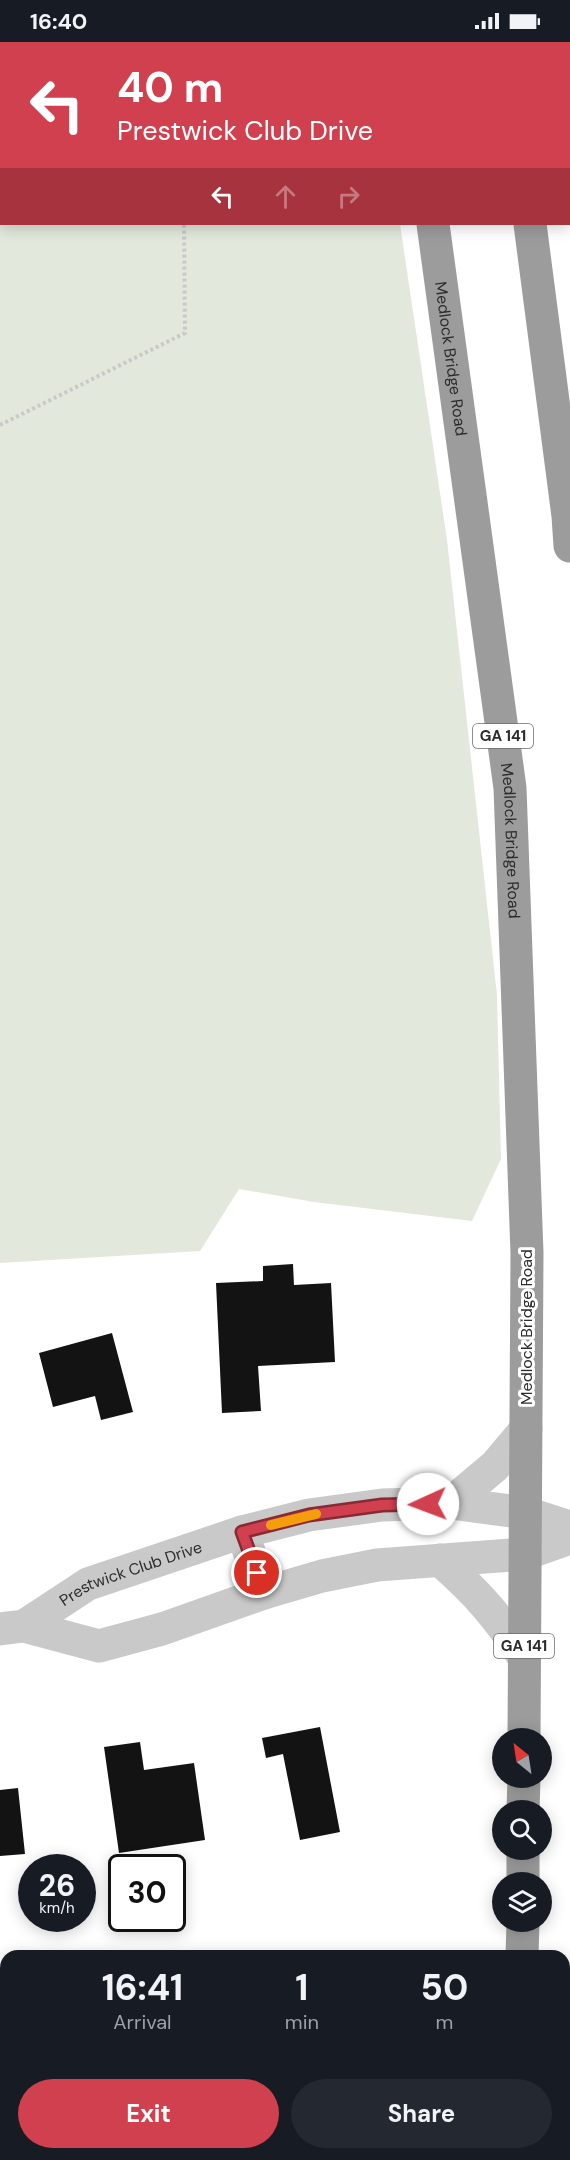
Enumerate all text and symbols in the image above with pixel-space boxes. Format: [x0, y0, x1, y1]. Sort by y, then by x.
text: 16:40 [30, 7, 87, 36]
text: 40 m [117, 60, 223, 115]
icon: left [18, 66, 96, 144]
text: Prestwick Club Drive [117, 113, 373, 148]
icon: left [206, 180, 239, 213]
icon: ahead [269, 180, 302, 213]
icon: right [332, 180, 365, 213]
street label: Medlock Bridge Road [430, 280, 472, 437]
road number: GA 141 [473, 724, 533, 748]
street label: Medlock Bridge Road [496, 762, 525, 919]
street label: Medlock Bridge Road [516, 1249, 537, 1405]
position arrow [396, 1472, 460, 1536]
street label: Prestwick Club Drive [55, 1536, 205, 1611]
pin [231, 1547, 282, 1598]
icon: arrive [240, 1556, 273, 1589]
road number: GA 141 [494, 1634, 554, 1658]
north arrow [492, 1728, 552, 1788]
map controls [492, 1728, 552, 1932]
button: search [492, 1800, 552, 1860]
speed limit sign: 30 [108, 1854, 186, 1932]
text: 26 [39, 1866, 75, 1905]
button: layers [492, 1872, 552, 1932]
text: km/h [39, 1898, 75, 1918]
text: 16:41 [102, 1964, 183, 2011]
text: 1 [295, 1964, 308, 2011]
text: 50 [421, 1964, 468, 2011]
text: Arrival [113, 2009, 172, 2035]
text: min [285, 2009, 319, 2035]
text: m [436, 2009, 453, 2035]
button: Exit [18, 2079, 279, 2148]
button: Share [291, 2079, 552, 2148]

